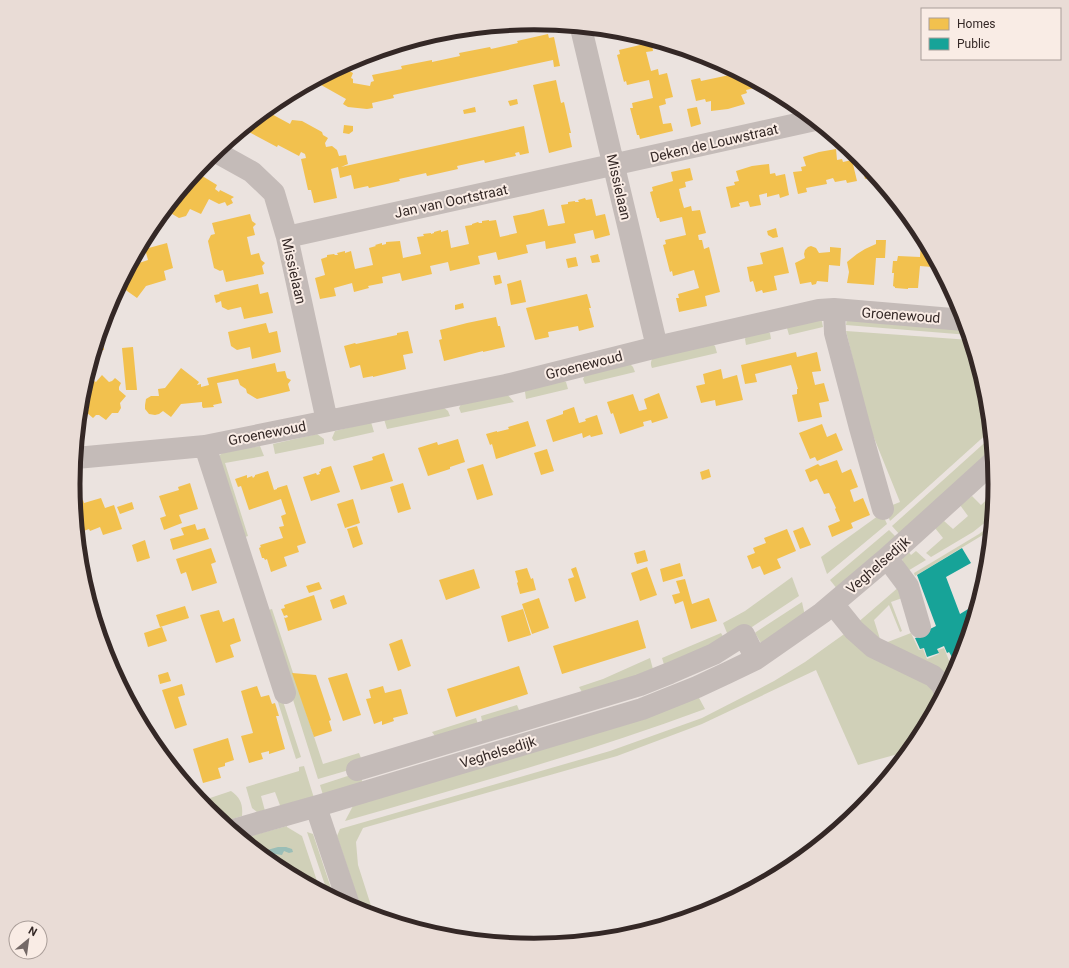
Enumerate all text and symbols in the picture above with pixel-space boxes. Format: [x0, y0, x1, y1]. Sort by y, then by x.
legend [921, 8, 1061, 60]
text: Homes [957, 17, 995, 31]
text: Public [957, 37, 990, 51]
street label: Deken de Louwstraat [648, 120, 780, 166]
street label: Missielaan [604, 152, 634, 222]
street label: Jan van Oortstraat [393, 181, 510, 221]
street label: Missielaan [279, 236, 309, 306]
street label: Groenewoud [861, 304, 941, 326]
street label: Groenewoud [544, 348, 624, 382]
street label: Groenewoud [227, 418, 307, 448]
street label: Veghelsedijk [843, 533, 914, 597]
street label: Veghelsedijk [458, 733, 539, 771]
north arrow [8, 920, 48, 960]
text: N [26, 924, 39, 939]

